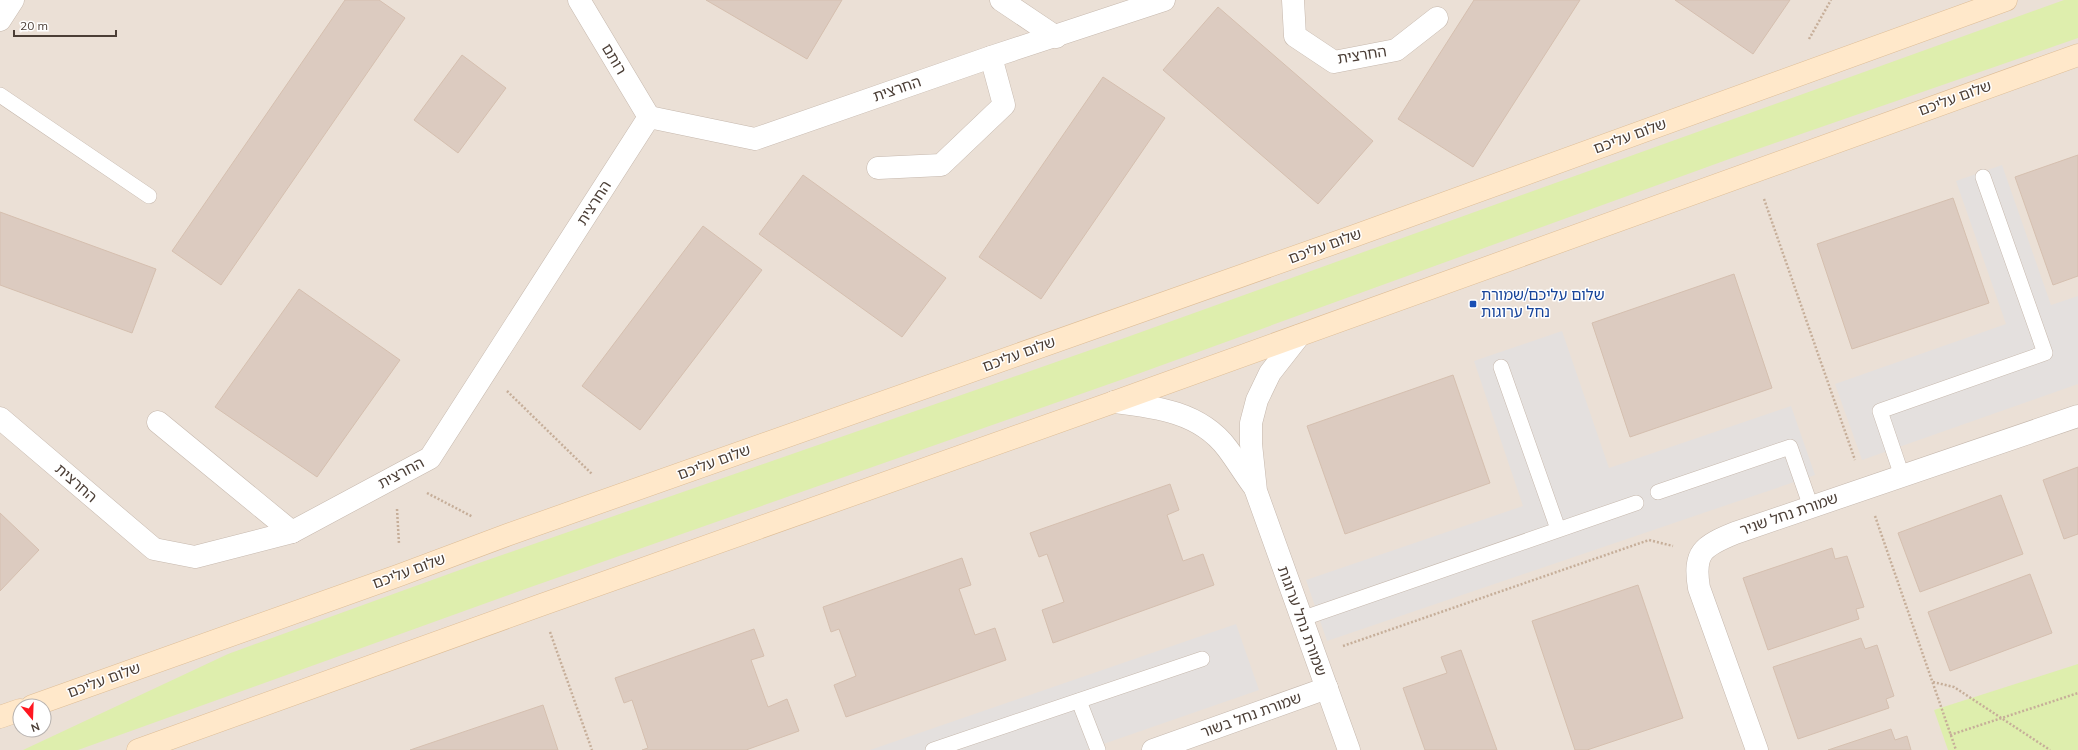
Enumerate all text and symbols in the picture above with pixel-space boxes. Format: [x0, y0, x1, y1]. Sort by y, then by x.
scale bar [14, 12, 116, 38]
text: 20 m [20, 18, 48, 33]
street label: רותם [598, 40, 631, 78]
street label: החרצית [1336, 41, 1388, 68]
street label: החרצית [870, 71, 923, 106]
street label: שלום עליכם [1916, 76, 1994, 120]
street label: שלום עליכם [1591, 114, 1669, 158]
street label: החרצית [572, 177, 615, 229]
street label: שלום עליכם [1286, 224, 1364, 268]
place label: שלום עליכם/שמורת נחל ערוגות [1481, 285, 1605, 321]
marker: שלום עליכם/שמורת נחל ערוגות [1468, 299, 1478, 309]
street label: שלום עליכם [980, 332, 1058, 376]
street label: שלום עליכם [675, 440, 753, 484]
street label: החרצית [374, 453, 427, 493]
street label: החרצית [51, 459, 101, 506]
street label: שמורת נחל שניר [1737, 488, 1840, 539]
street label: שלום עליכם [370, 549, 448, 593]
street label: שמורת נחל ערוגות [1274, 563, 1331, 679]
street label: שלום עליכם [65, 658, 143, 702]
street label: שמורת נחל בשור [1198, 687, 1304, 742]
north arrow [12, 698, 52, 738]
text: N [29, 719, 41, 735]

